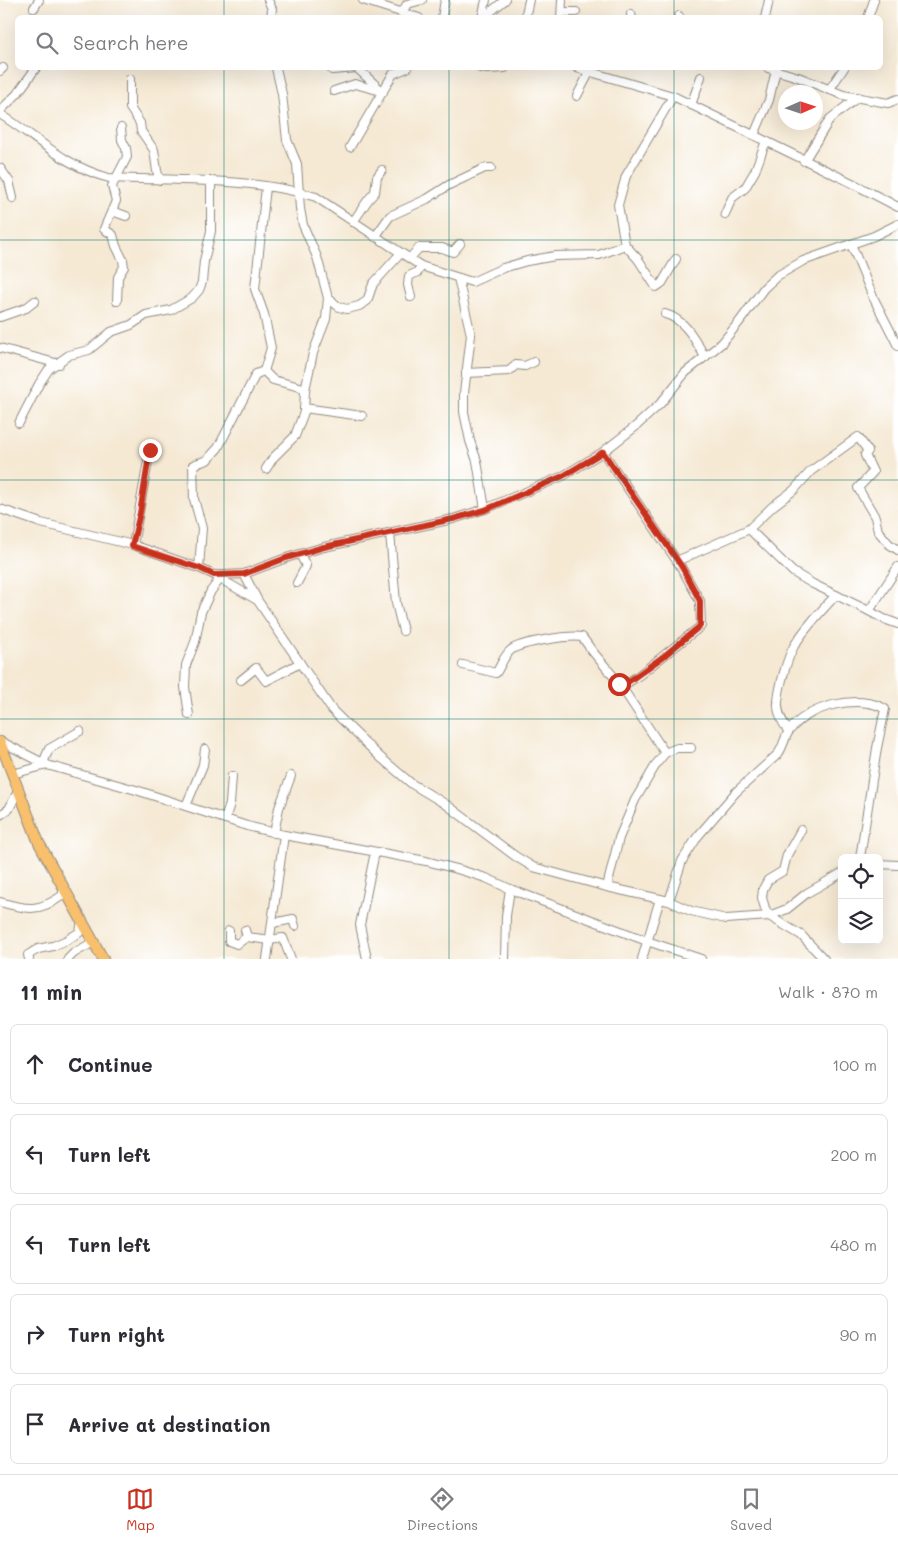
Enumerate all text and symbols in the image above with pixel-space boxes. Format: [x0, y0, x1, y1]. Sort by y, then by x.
search box [15, 15, 883, 70]
icon: search [33, 29, 61, 57]
text: Search here [73, 30, 189, 55]
north arrow [778, 85, 823, 130]
route end [139, 439, 162, 462]
route start [608, 673, 631, 696]
map controls [838, 854, 883, 944]
button: locate [838, 854, 883, 899]
button: layers [838, 899, 883, 944]
text: 11 min [20, 978, 82, 1005]
text: Walk · 870 m [778, 981, 878, 1002]
icon: ahead [21, 1050, 49, 1078]
text: Continue [68, 1052, 153, 1077]
text: 100 m [832, 1054, 877, 1075]
icon: left [21, 1140, 49, 1168]
text: Turn left [68, 1142, 151, 1167]
text: 200 m [830, 1144, 877, 1165]
icon: left [21, 1230, 49, 1258]
text: Turn left [68, 1232, 151, 1257]
text: 480 m [830, 1234, 877, 1255]
icon: right [21, 1320, 49, 1348]
text: Turn right [68, 1322, 165, 1347]
text: 90 m [840, 1324, 877, 1345]
icon: arrive [21, 1410, 49, 1438]
text: Arrive at destination [68, 1412, 271, 1437]
tab: Map [126, 1485, 155, 1534]
tab: Directions [407, 1485, 478, 1534]
tab: Saved [730, 1485, 772, 1534]

